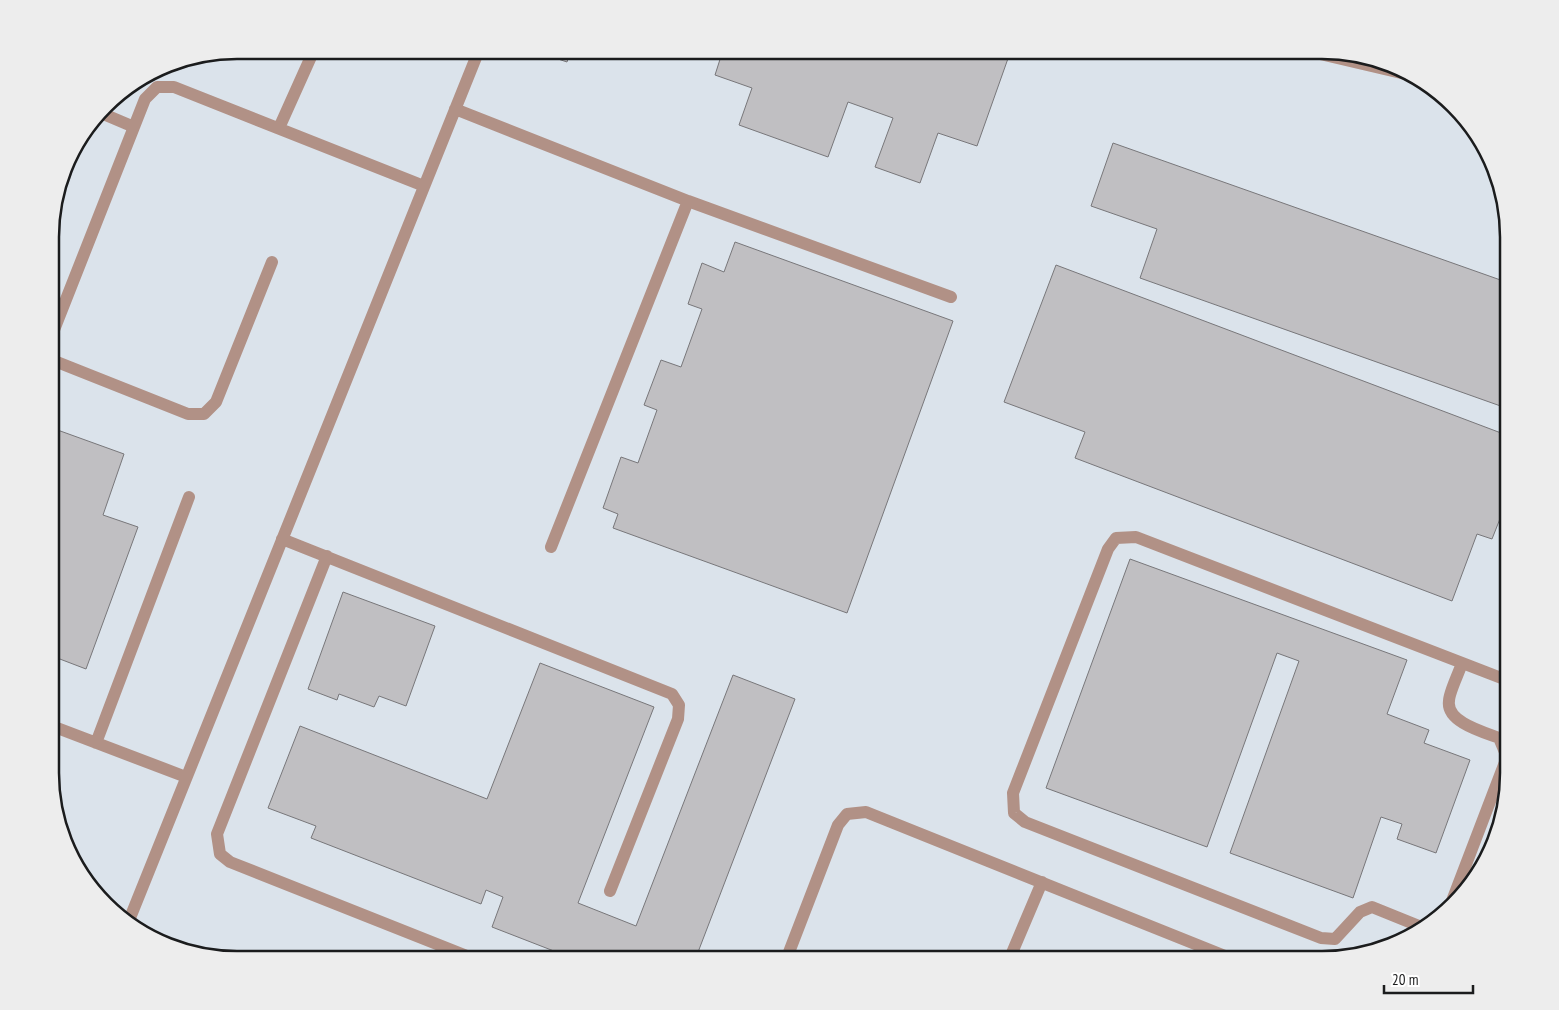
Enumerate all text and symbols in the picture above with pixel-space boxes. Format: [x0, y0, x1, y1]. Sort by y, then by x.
scale bar [1384, 962, 1473, 994]
text: 20 m [1392, 970, 1418, 989]

